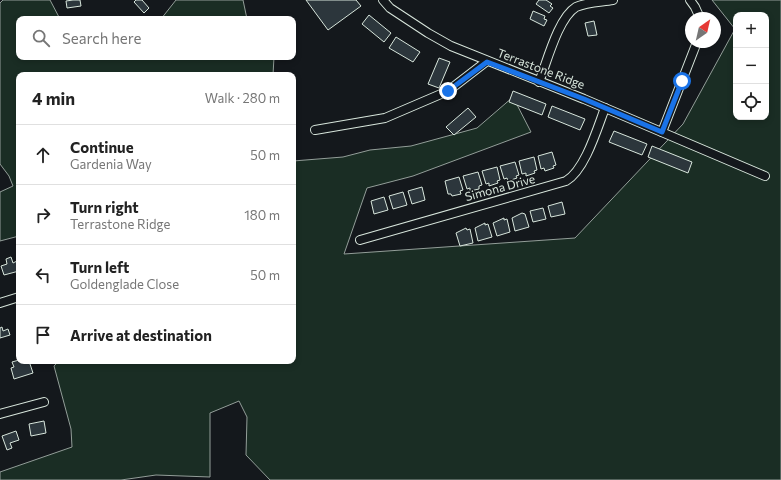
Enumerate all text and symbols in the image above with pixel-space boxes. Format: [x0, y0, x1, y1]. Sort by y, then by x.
north arrow [685, 12, 721, 48]
map controls [733, 12, 769, 120]
button: + [733, 12, 769, 48]
search box [16, 16, 296, 60]
icon: search [30, 27, 52, 49]
text: Search here [62, 29, 141, 47]
street label: Terrastone Ridge [496, 45, 587, 91]
button: − [733, 48, 769, 84]
route start [673, 72, 691, 90]
route end [439, 82, 457, 100]
button: locate [733, 84, 769, 120]
text: 4 min [32, 88, 75, 109]
text: Walk · 280 m [205, 90, 280, 106]
text: Continue [70, 138, 134, 156]
icon: ahead [32, 144, 54, 166]
text: 50 m [250, 147, 280, 163]
text: Gardenia Way [70, 156, 152, 172]
street label: Simona Drive [463, 171, 536, 203]
text: Turn right [70, 198, 139, 216]
icon: right [32, 204, 54, 226]
text: 180 m [244, 207, 280, 223]
text: Terrastone Ridge [70, 216, 170, 232]
text: Turn left [70, 258, 129, 276]
icon: left [32, 264, 54, 286]
text: 50 m [250, 267, 280, 283]
text: Goldenglade Close [70, 276, 179, 292]
icon: arrive [32, 324, 54, 346]
text: Arrive at destination [70, 326, 212, 344]

